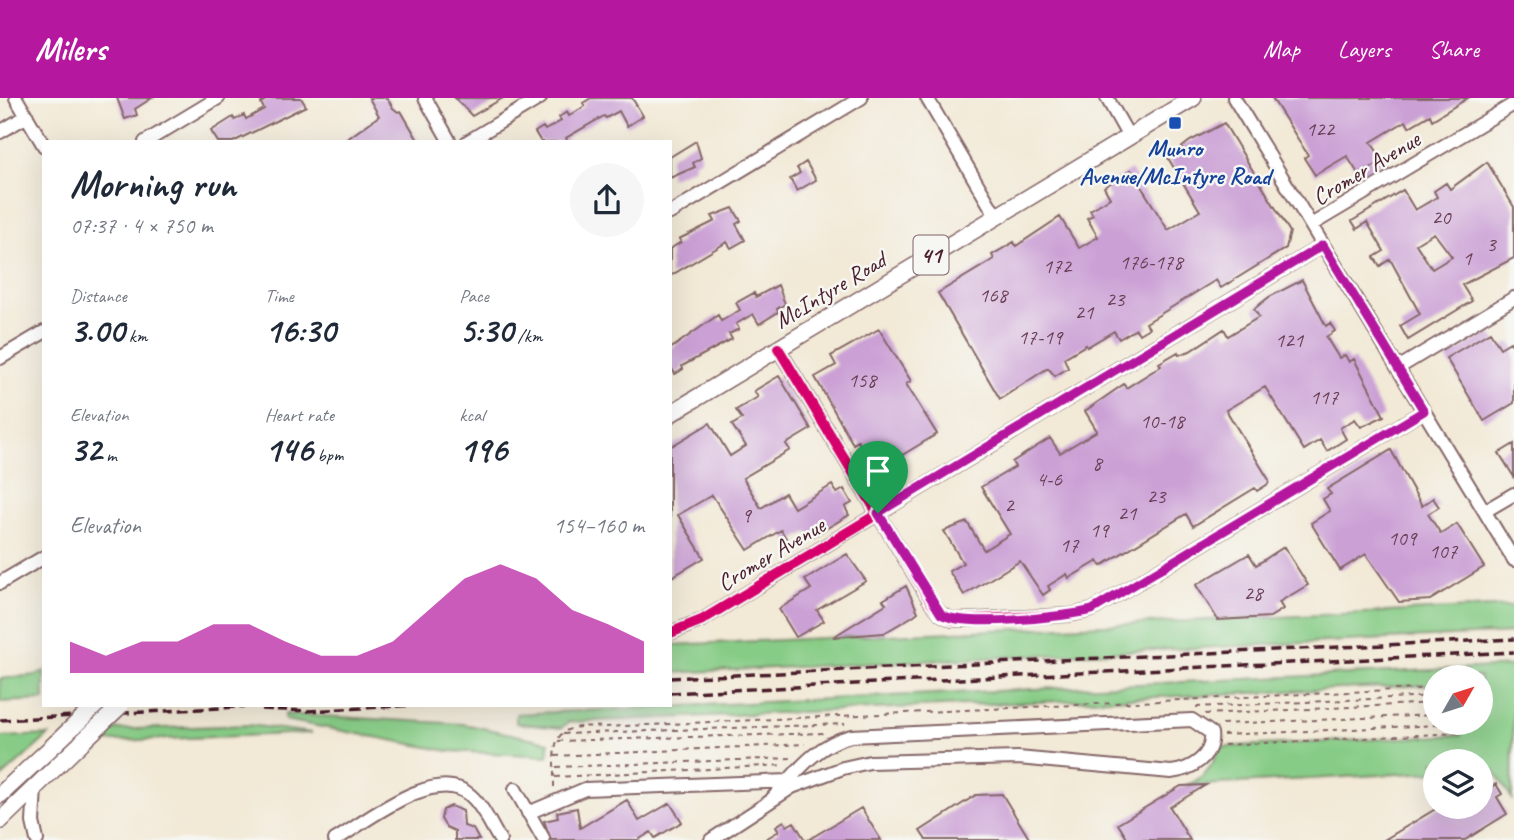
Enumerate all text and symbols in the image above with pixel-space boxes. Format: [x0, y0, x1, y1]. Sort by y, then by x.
text: Milers [35, 28, 106, 70]
text: Map [1263, 34, 1300, 64]
text: Layers [1338, 34, 1391, 64]
text: Share [1429, 34, 1479, 64]
marker: Munro Avenue/McIntyre Road [1167, 115, 1183, 131]
house number: 122 [1306, 116, 1336, 142]
street label: Cromer Avenue [1307, 123, 1427, 212]
place label: Munro Avenue/McIntyre Road [1080, 133, 1275, 191]
text: Morning run [70, 161, 236, 208]
button: share [570, 163, 644, 237]
house number: 20 [1432, 204, 1452, 230]
text: 07:37 · 4 × 750 m [70, 211, 213, 240]
house number: 3 [1486, 231, 1497, 257]
road number: 41 [914, 236, 948, 274]
street label: McIntyre Road [769, 243, 894, 335]
house number: 1 [1462, 245, 1473, 271]
house number: 176-178 [1119, 249, 1185, 275]
house number: 172 [1043, 253, 1073, 279]
house number: 168 [979, 282, 1010, 308]
text: Distance [70, 284, 127, 308]
text: Time [265, 284, 294, 308]
text: Pace [459, 284, 489, 308]
house number: 23 [1106, 286, 1126, 312]
house number: 21 [1075, 299, 1095, 325]
text: 3.00 [70, 308, 124, 353]
text: 16:30 [265, 308, 335, 353]
text: 5:30 [459, 308, 513, 353]
text: km [124, 324, 147, 348]
text: /km [513, 324, 542, 348]
house number: 17-19 [1018, 324, 1064, 350]
house number: 121 [1275, 327, 1305, 353]
house number: 158 [848, 367, 879, 393]
house number: 117 [1310, 384, 1340, 410]
text: Elevation [70, 403, 128, 427]
text: Heart rate [265, 403, 334, 427]
text: kcal [459, 403, 484, 427]
house number: 10-18 [1140, 408, 1187, 434]
text: 32 [70, 427, 102, 472]
text: 146 [265, 427, 313, 472]
text: 196 [459, 427, 507, 472]
pin [848, 441, 908, 513]
text: m [102, 443, 117, 467]
text: bpm [313, 443, 343, 467]
house number: 8 [1092, 450, 1104, 476]
icon: arrive [859, 452, 897, 490]
house number: 4-6 [1036, 466, 1062, 492]
house number: 23 [1147, 483, 1167, 509]
house number: 2 [1004, 492, 1015, 518]
house number: 21 [1118, 500, 1138, 526]
house number: 9 [741, 502, 752, 528]
street label: Cromer Avenue [712, 509, 832, 598]
text: Elevation [70, 511, 141, 540]
text: 154–160 m [553, 511, 644, 540]
house number: 19 [1090, 517, 1110, 543]
house number: 109 [1388, 525, 1418, 551]
house number: 17 [1060, 532, 1080, 558]
house number: 107 [1429, 538, 1459, 564]
house number: 28 [1244, 580, 1265, 606]
north arrow [1423, 665, 1493, 735]
map controls [1423, 665, 1493, 819]
button: layers [1423, 749, 1493, 819]

